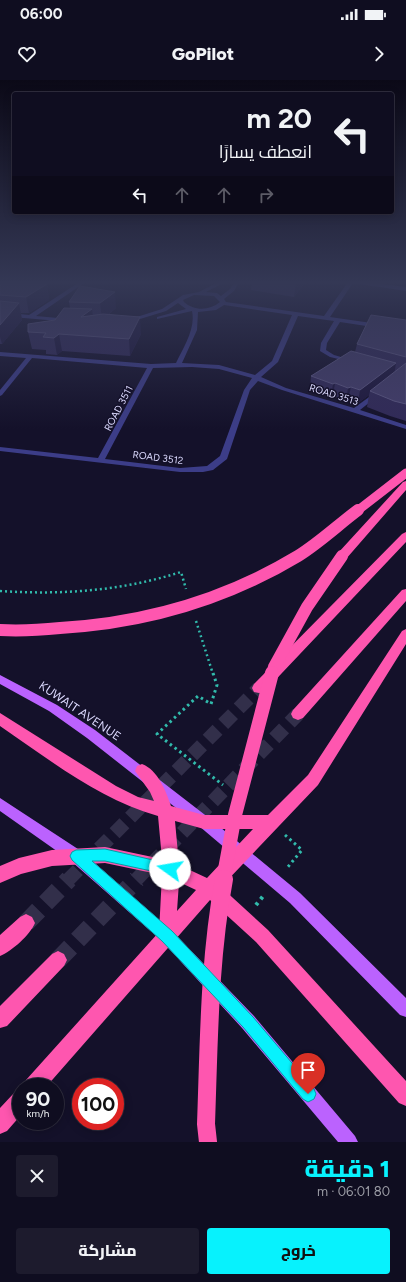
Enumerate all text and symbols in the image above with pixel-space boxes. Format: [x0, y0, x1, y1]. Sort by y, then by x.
text: 06:00 [20, 5, 62, 23]
icon: heart [16, 43, 38, 65]
text: GoPilot [172, 43, 234, 65]
icon: forward [368, 43, 390, 65]
text: 20 m [247, 101, 312, 135]
icon: left [326, 108, 378, 160]
text: انعطف يسارًا [219, 141, 312, 163]
icon: left [129, 184, 151, 206]
icon: ahead [171, 184, 193, 206]
icon: ahead [213, 184, 235, 206]
icon: right [255, 184, 277, 206]
street label: ROAD 3513 [308, 381, 360, 408]
street label: ROAD 3511 [101, 383, 136, 433]
street label: ROAD 3512 [132, 448, 184, 467]
street label: KUWAIT AVENUE [36, 678, 124, 744]
position arrow [149, 848, 191, 890]
pin [291, 1053, 325, 1094]
icon: arrive [297, 1059, 319, 1081]
speed limit sign: 100 [72, 1078, 124, 1130]
text: 90 [26, 1087, 50, 1111]
text: km/h [27, 1107, 49, 1120]
text: 1 دقيقة [304, 1154, 390, 1183]
button: close [16, 1155, 58, 1197]
text: 80 m · 06:01 [317, 1184, 390, 1199]
button: مشاركة [16, 1228, 199, 1274]
button: خروج [207, 1228, 390, 1274]

